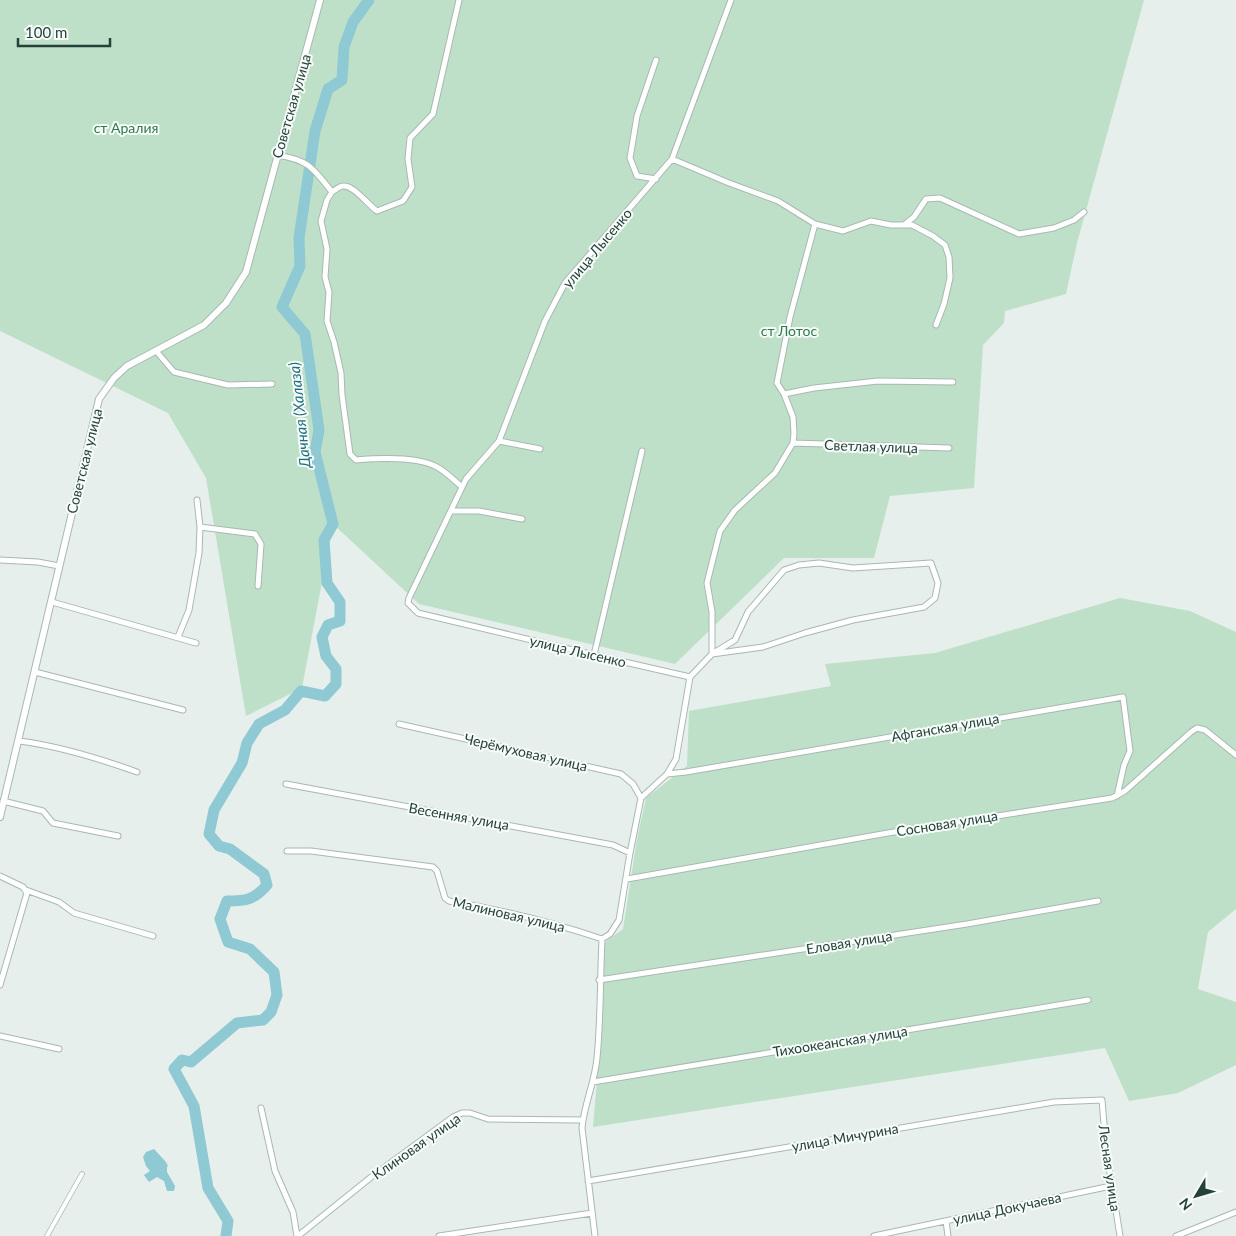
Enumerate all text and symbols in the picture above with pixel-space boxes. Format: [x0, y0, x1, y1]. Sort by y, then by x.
scale bar [18, 15, 110, 47]
text: 100 m [25, 23, 67, 41]
street label: Советская улица [268, 52, 314, 160]
park label: ст Аралия [94, 119, 158, 136]
street label: улица Лысенко [559, 205, 635, 291]
park label: ст Лотос [761, 322, 817, 339]
water label: Дачная (Халаза) [284, 361, 314, 470]
street label: Советская улица [63, 407, 105, 515]
street label: Светлая улица [824, 436, 918, 456]
street label: улица Лысенко [528, 632, 628, 670]
street label: Афганская улица [890, 709, 1000, 745]
street label: Черёмуховая улица [463, 730, 589, 774]
street label: Весенняя улица [407, 799, 511, 833]
street label: Сосновая улица [895, 807, 999, 839]
street label: Малиновая улица [451, 893, 567, 935]
street label: Еловая улица [805, 927, 893, 957]
street label: Тихоокеанская улица [771, 1022, 909, 1060]
street label: Клиновая улица [368, 1109, 464, 1183]
street label: улица Мичурина [790, 1119, 900, 1155]
street label: Лесная улица [1095, 1122, 1125, 1213]
north arrow [1171, 1171, 1221, 1221]
street label: улица Докучаева [951, 1188, 1063, 1228]
text: N [1175, 1195, 1195, 1214]

